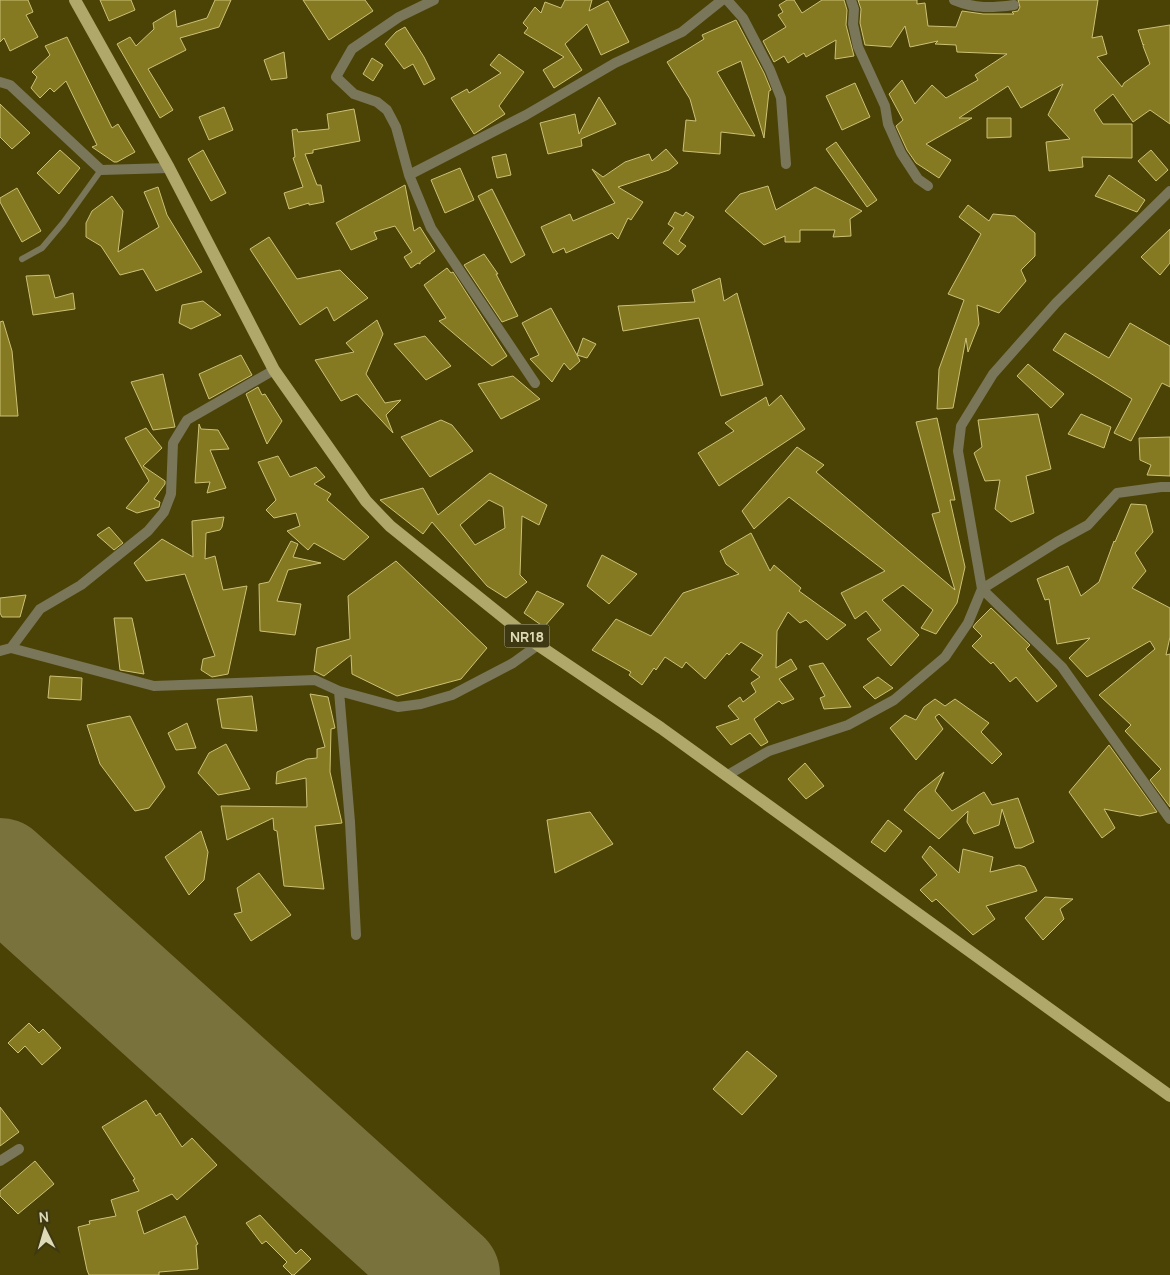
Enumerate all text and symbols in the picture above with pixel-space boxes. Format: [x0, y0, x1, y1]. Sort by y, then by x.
road number: NR18 [504, 624, 550, 648]
north arrow [20, 1205, 70, 1255]
text: N [38, 1207, 50, 1226]

